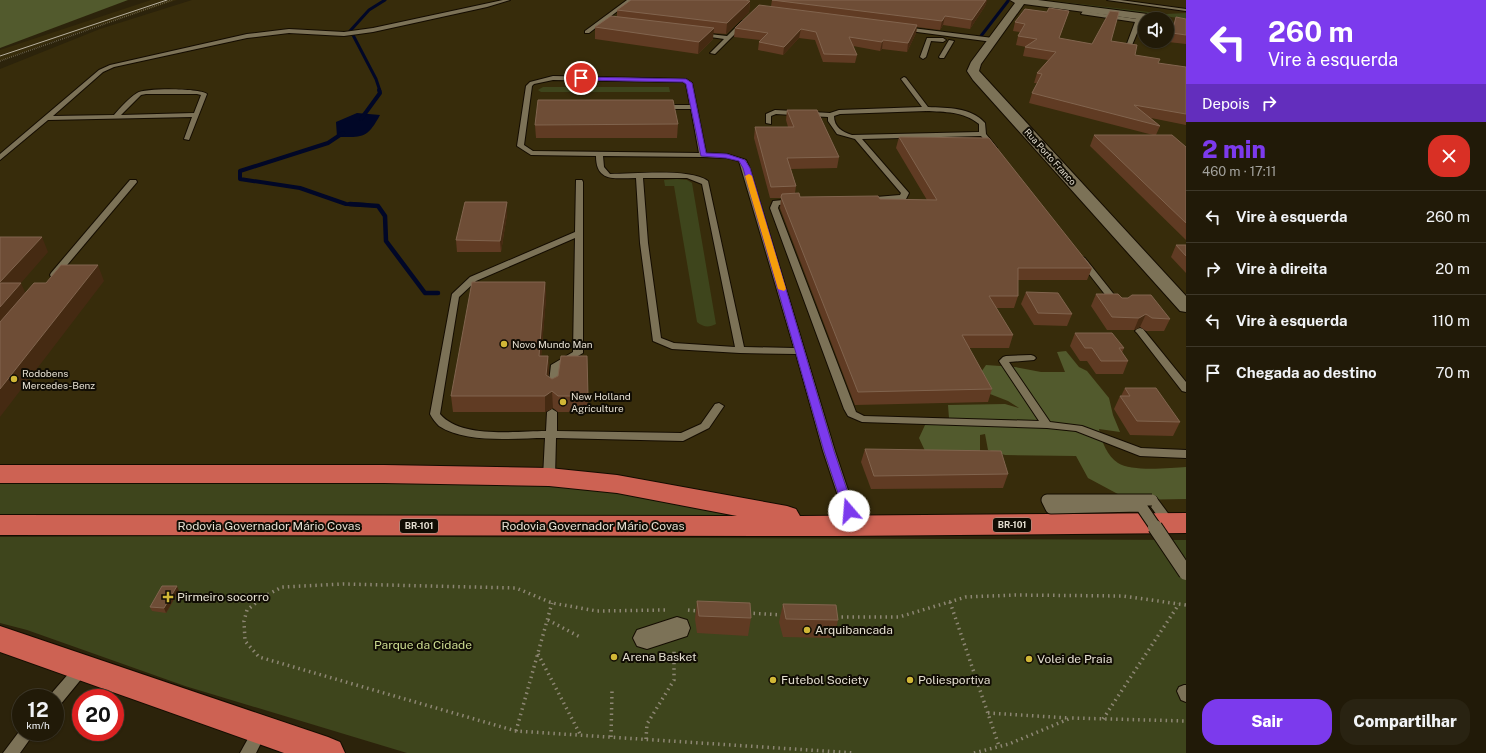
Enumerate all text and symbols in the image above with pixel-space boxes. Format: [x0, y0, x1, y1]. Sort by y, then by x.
map controls [1138, 12, 1174, 48]
button: sound [1138, 12, 1174, 48]
text: 260 m [1268, 15, 1354, 48]
icon: left [1202, 16, 1254, 68]
text: Vire à esquerda [1268, 49, 1398, 70]
pin [564, 61, 598, 95]
icon: arrive [570, 67, 592, 89]
icon: right [1258, 92, 1280, 114]
text: Depois [1202, 95, 1250, 112]
street label: Rua Porto Franco [1022, 126, 1079, 187]
text: 2 min [1202, 135, 1266, 163]
button: close [1428, 135, 1470, 177]
text: 460 m · 17:11 [1202, 164, 1276, 179]
icon: left [1202, 206, 1224, 228]
text: Vire à esquerda [1236, 208, 1348, 225]
text: 260 m [1426, 208, 1470, 225]
icon: right [1202, 258, 1224, 280]
text: Vire à direita [1236, 260, 1327, 277]
text: 20 m [1435, 260, 1470, 277]
icon: left [1202, 310, 1224, 332]
text: Vire à esquerda [1236, 312, 1348, 329]
text: 110 m [1432, 312, 1470, 329]
place label: Novo Mundo Man [512, 338, 593, 350]
marker: Novo Mundo Man [499, 339, 509, 349]
icon: arrive [1202, 362, 1224, 384]
text: Chegada ao destino [1236, 364, 1377, 381]
text: 70 m [1435, 364, 1470, 381]
place label: Rodobens Mercedes-Benz [22, 367, 95, 391]
marker: Rodobens Mercedes-Benz [9, 374, 19, 384]
place label: New Holland Agriculture [571, 390, 631, 414]
marker: New Holland Agriculture [558, 397, 568, 407]
position arrow [828, 490, 870, 532]
road number: BR-101 [993, 518, 1031, 532]
street label: Rodovia Governador Mário Covas [177, 519, 361, 533]
road number: BR-101 [400, 519, 438, 533]
street label: Rodovia Governador Mário Covas [501, 519, 685, 533]
place label: Pirmeiro socorro [177, 590, 269, 604]
marker: Pirmeiro socorro [162, 591, 174, 603]
place label: Arquibancada [815, 623, 893, 637]
marker: Arquibancada [802, 625, 812, 635]
park label: Parque da Cidade [374, 638, 472, 652]
place label: Arena Basket [622, 650, 697, 664]
marker: Arena Basket [609, 652, 619, 662]
place label: Volei de Praia [1037, 652, 1112, 666]
marker: Volei de Praia [1024, 654, 1034, 664]
place label: Futebol Society [781, 673, 869, 687]
place label: Poliesportiva [918, 673, 990, 687]
marker: Futebol Society [768, 675, 778, 685]
marker: Poliesportiva [905, 675, 915, 685]
speed limit sign: 20 [72, 689, 124, 741]
text: 12 [27, 698, 49, 722]
button: Sair [1202, 699, 1332, 745]
button: Compartilhar [1340, 699, 1470, 745]
text: km/h [26, 719, 50, 731]

